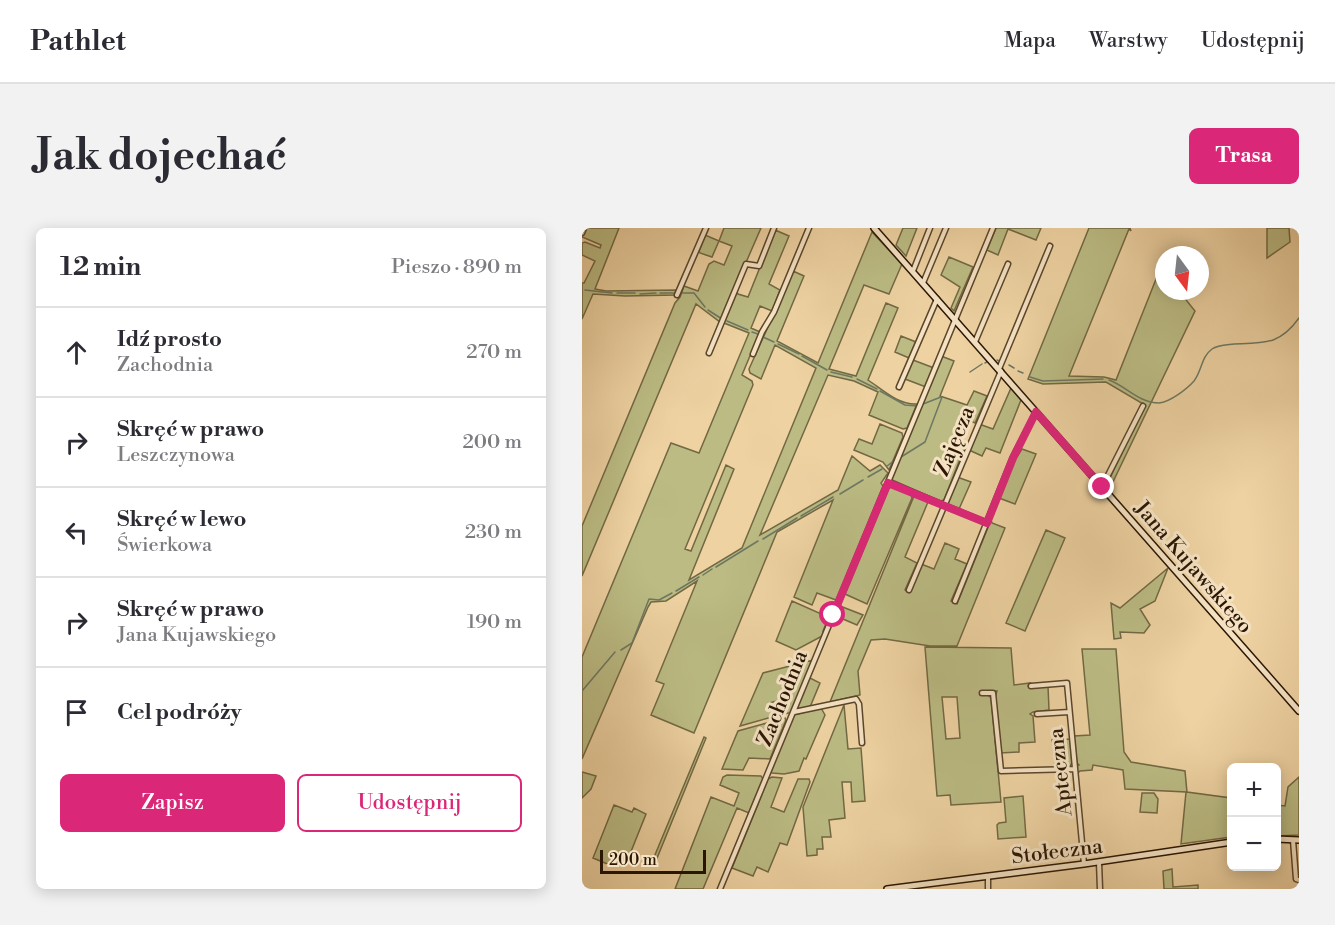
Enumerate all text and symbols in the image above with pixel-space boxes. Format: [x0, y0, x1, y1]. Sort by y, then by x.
text: Pathlet [30, 24, 126, 59]
text: Mapa [1004, 28, 1056, 54]
text: Warstwy [1089, 28, 1168, 54]
text: Udostępnij [1201, 28, 1305, 54]
button: Trasa [1189, 128, 1299, 184]
text: Jak dojechać [36, 130, 287, 183]
north arrow [1155, 246, 1209, 300]
text: 12 min [60, 251, 141, 283]
text: Pieszo · 890 m [391, 255, 522, 280]
text: Idź prosto [117, 326, 222, 353]
icon: ahead [60, 336, 93, 369]
text: 270 m [466, 340, 522, 365]
text: Zachodnia [117, 353, 213, 378]
street label: Zajęcza [929, 402, 981, 480]
text: Skręć w prawo [117, 416, 264, 443]
icon: right [60, 426, 93, 459]
text: 200 m [462, 430, 522, 455]
text: Leszczynowa [117, 443, 235, 468]
route end [1088, 473, 1114, 499]
street label: Jana Kujawskiego [1128, 495, 1258, 639]
text: Skręć w lewo [117, 506, 246, 533]
icon: left [60, 516, 93, 549]
text: 230 m [465, 520, 522, 545]
text: Świerkowa [117, 533, 212, 558]
text: Skręć w prawo [117, 596, 264, 623]
route start [819, 601, 845, 627]
icon: right [60, 606, 93, 639]
text: 190 m [467, 610, 522, 635]
text: Jana Kujawskiego [117, 623, 276, 648]
street label: Zachodnia [752, 646, 814, 750]
icon: arrive [60, 696, 93, 729]
text: Cel podróży [117, 699, 241, 726]
street label: Apteczna [1043, 726, 1079, 818]
map controls [1227, 763, 1281, 871]
button: + [1227, 763, 1281, 817]
button: Zapisz [60, 774, 285, 832]
button: Udostępnij [297, 774, 522, 832]
button: − [1227, 817, 1281, 871]
street label: Stołeczna [1010, 833, 1105, 870]
scale bar [600, 847, 706, 874]
text: 200 m [609, 850, 657, 870]

